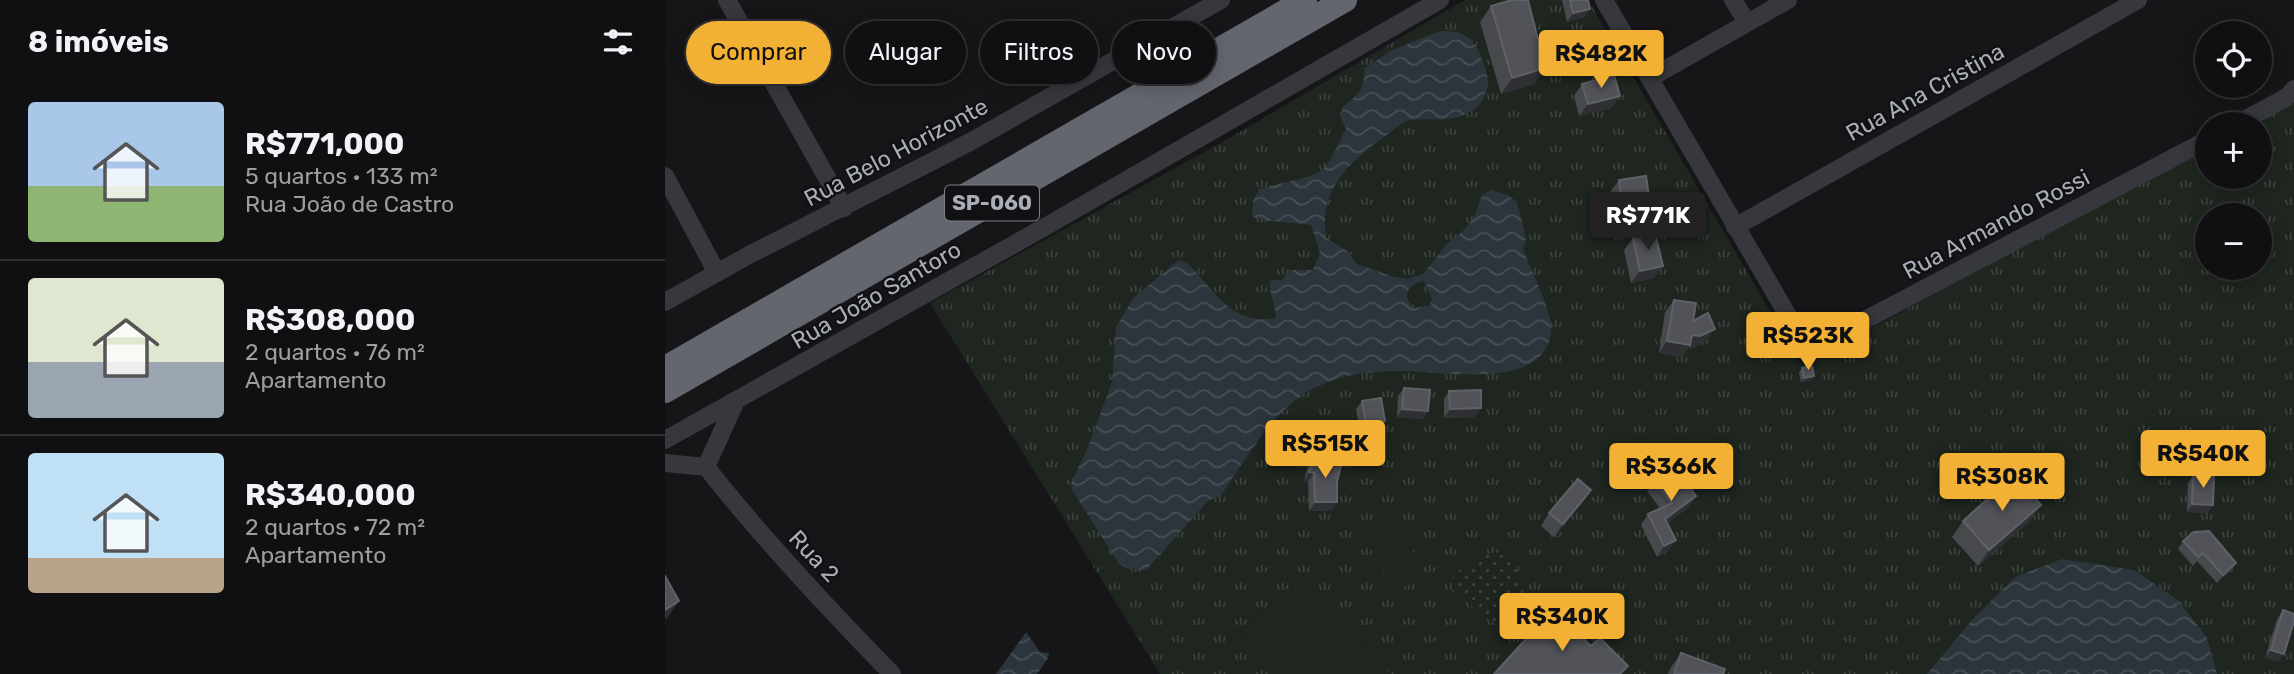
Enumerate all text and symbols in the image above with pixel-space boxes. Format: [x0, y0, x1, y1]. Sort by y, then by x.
chip: Comprar [686, 21, 831, 84]
chip: Alugar [845, 21, 966, 84]
chip: Filtros [980, 21, 1098, 84]
chip: Novo [1112, 21, 1216, 84]
map controls [2195, 21, 2272, 280]
button: locate [2195, 21, 2272, 98]
icon: filters [599, 23, 637, 61]
text: 8 imóveis [28, 24, 169, 60]
pin: R$482K [1544, 31, 1658, 90]
street label: Rua Ana Cristina [1841, 37, 2009, 147]
text: R$482K [1555, 39, 1647, 67]
street label: Rua Belo Horizonte [799, 92, 993, 212]
button: + [2195, 112, 2272, 189]
text: R$771,000 [245, 126, 404, 162]
icon: home [84, 130, 168, 214]
text: 5 quartos · 133 m² [245, 162, 438, 190]
street label: Rua Armando Rossi [1898, 163, 2094, 285]
road number: SP-060 [945, 186, 1039, 220]
text: Rua João de Castro [245, 190, 454, 218]
pin: R$771K [1591, 192, 1705, 252]
text: R$771K [1606, 201, 1690, 229]
button: − [2195, 203, 2272, 280]
street label: Rua João Santoro [786, 235, 966, 355]
text: R$308,000 [245, 302, 415, 338]
icon: home [84, 306, 168, 390]
pin: R$523K [1751, 312, 1865, 372]
text: R$523K [1762, 321, 1854, 349]
text: 2 quartos · 76 m² [245, 338, 425, 366]
text: Apartamento [245, 366, 387, 394]
pin: R$515K [1268, 420, 1382, 480]
text: R$515K [1281, 429, 1369, 457]
pin: R$540K [2146, 430, 2260, 490]
text: R$540K [2157, 439, 2249, 467]
pin: R$366K [1614, 444, 1728, 503]
text: R$366K [1625, 452, 1717, 480]
pin: R$308K [1945, 454, 2059, 513]
text: R$308K [1956, 462, 2048, 490]
text: R$340,000 [245, 477, 416, 513]
icon: home [84, 481, 168, 565]
text: 2 quartos · 72 m² [245, 513, 425, 541]
street label: Rua 2 [783, 524, 845, 588]
text: Apartamento [245, 541, 387, 569]
pin: R$340K [1505, 594, 1619, 653]
text: R$340K [1515, 602, 1609, 630]

